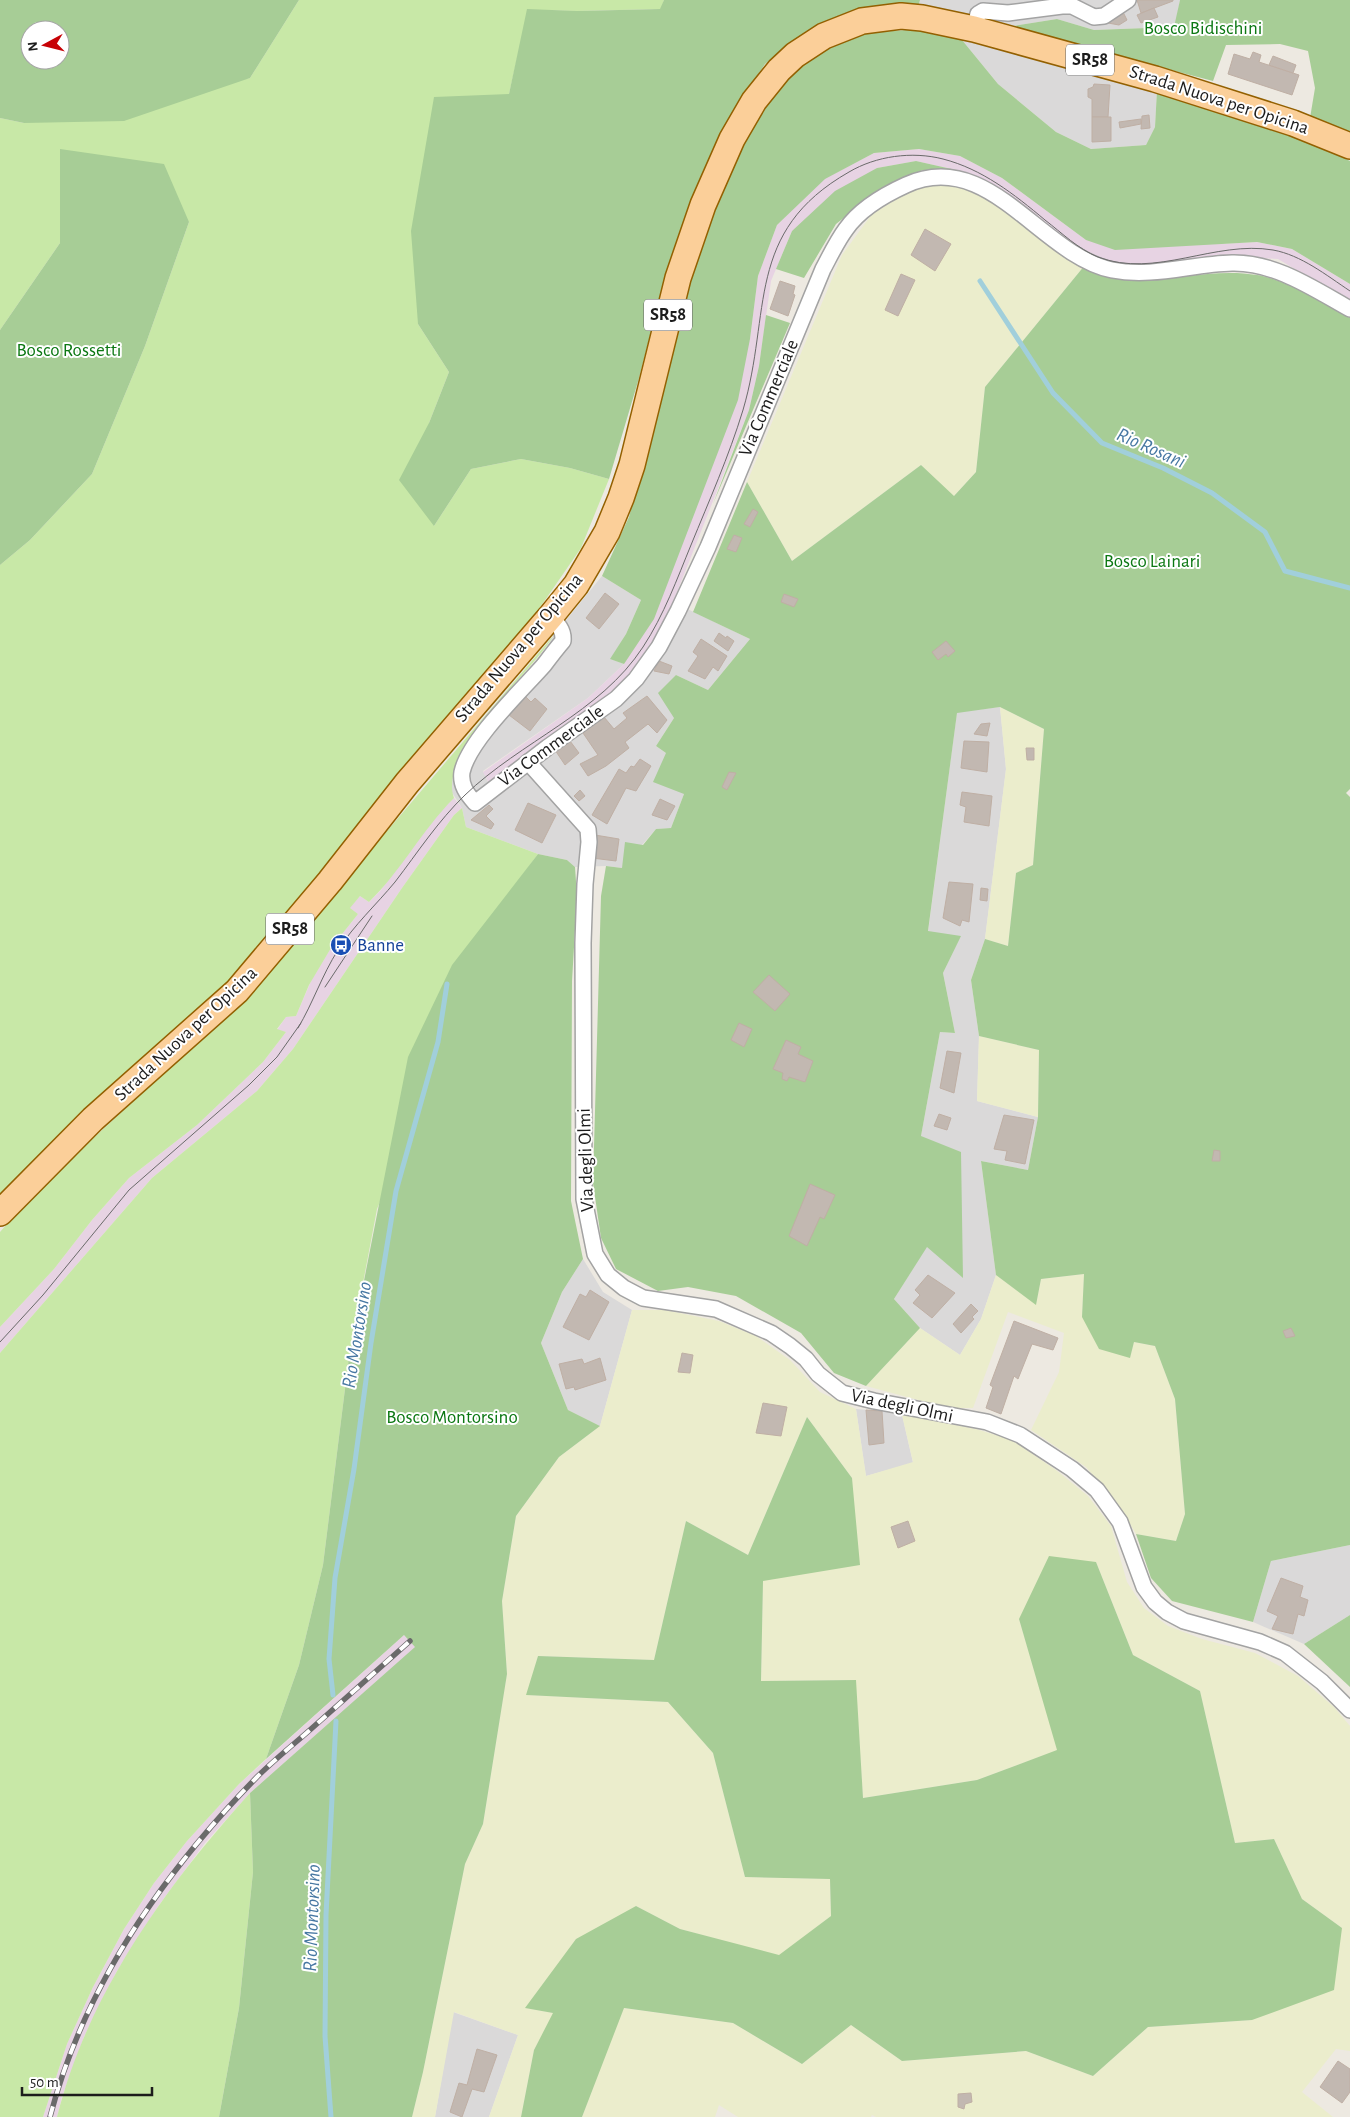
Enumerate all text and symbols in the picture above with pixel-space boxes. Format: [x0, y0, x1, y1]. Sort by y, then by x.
park label: Bosco Bidischini [1144, 19, 1262, 38]
north arrow [20, 20, 70, 70]
text: N [26, 41, 41, 52]
road number: SR58 [1066, 44, 1114, 76]
street label: Strada Nuova per Opicina [1127, 62, 1311, 138]
road number: SR58 [644, 300, 692, 330]
street label: Via Commerciale [736, 337, 802, 459]
park label: Bosco Rossetti [17, 341, 121, 360]
water label: Rio Rosani [1114, 424, 1188, 472]
park label: Bosco Lainari [1104, 552, 1200, 571]
street label: Strada Nuova per Opicina [452, 570, 587, 726]
street label: Via Commerciale [495, 702, 607, 790]
road number: SR58 [266, 914, 314, 944]
bus stop icon: Banne [329, 933, 353, 957]
place label: Banne [357, 936, 404, 955]
street label: Strada Nuova per Opicina [111, 963, 261, 1105]
street label: Via degli Olmi [575, 1108, 597, 1212]
water label: Rio Montorsino [339, 1280, 375, 1390]
street label: Via degli Olmi [849, 1386, 955, 1426]
park label: Bosco Montorsino [386, 1408, 518, 1427]
water label: Rio Montorsino [300, 1864, 324, 1972]
scale bar [22, 2064, 152, 2096]
text: 50 m [30, 2075, 59, 2090]

